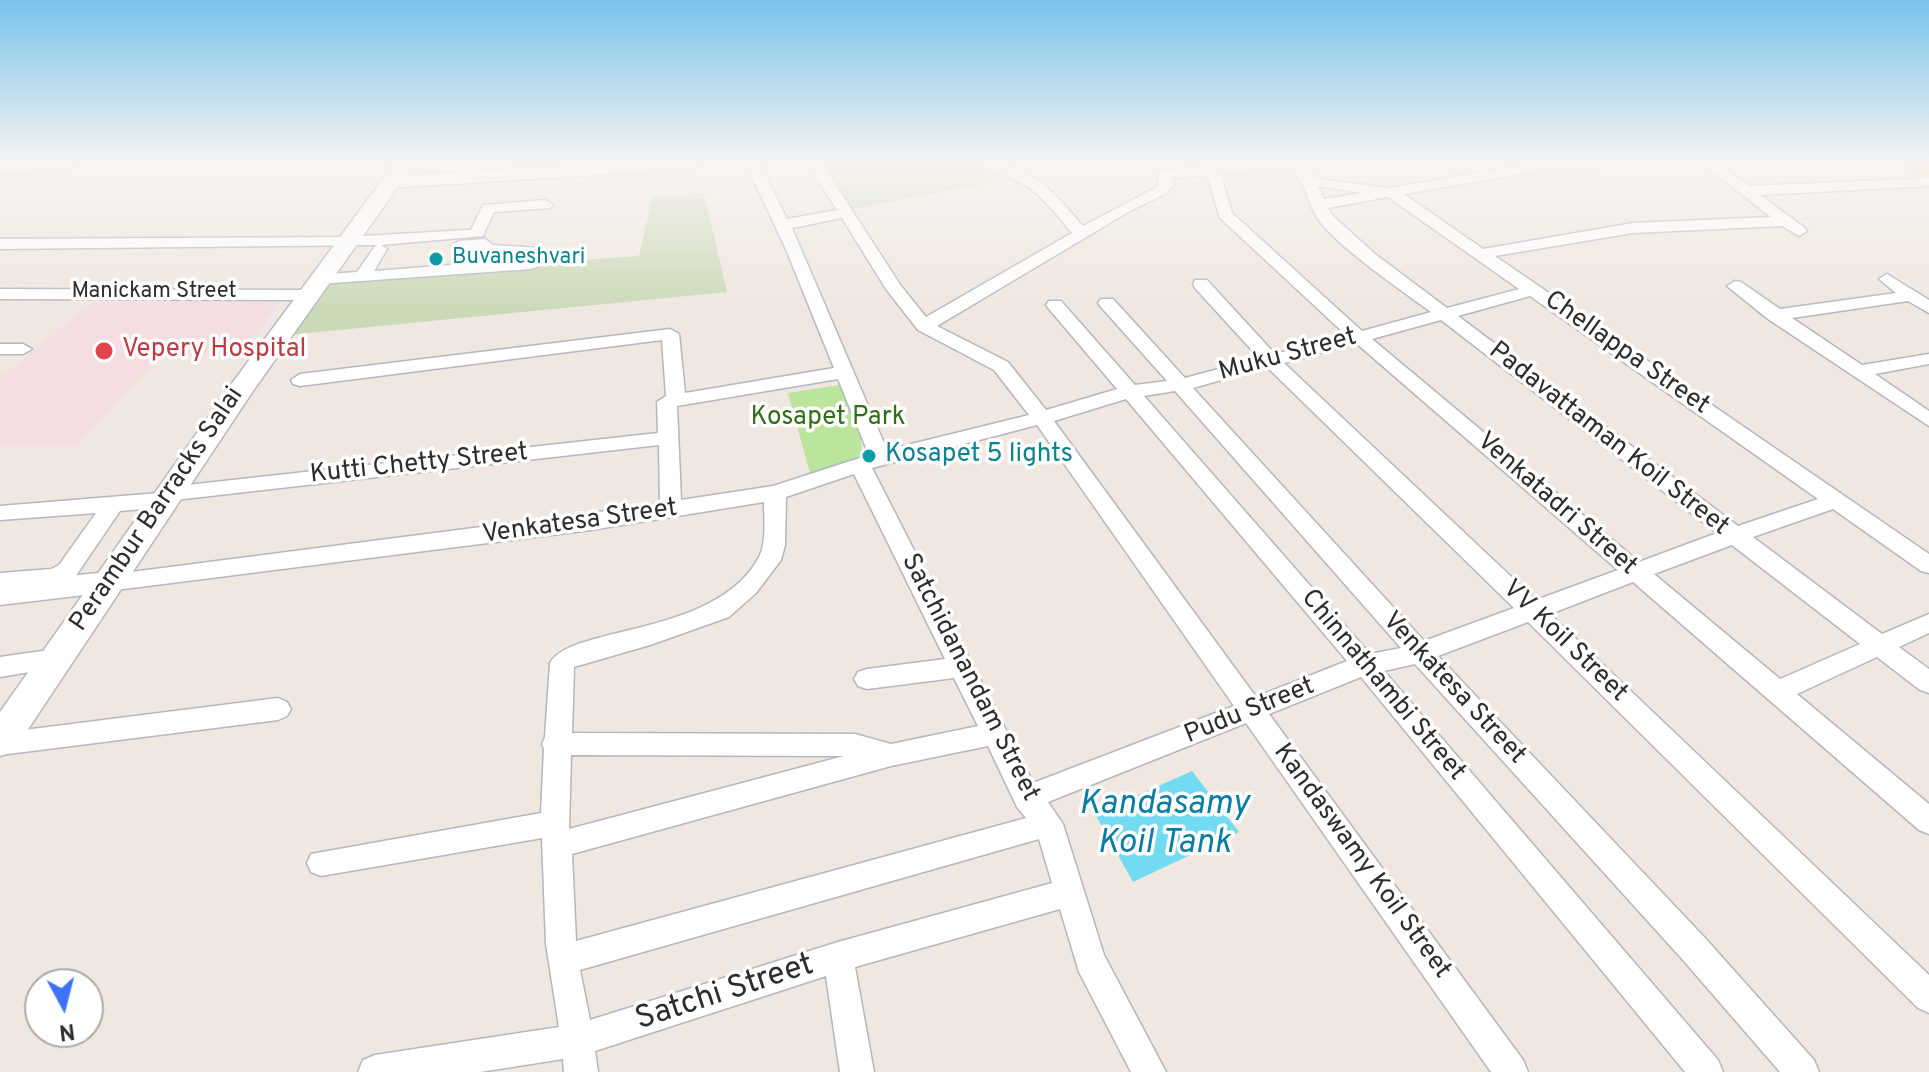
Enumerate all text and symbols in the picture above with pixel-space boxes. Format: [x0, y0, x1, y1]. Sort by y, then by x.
place label: Buvaneshvari [452, 246, 585, 272]
marker: Buvaneshvari [427, 250, 445, 268]
street label: Manickam Street [71, 280, 237, 306]
street label: Chellappa Street [1537, 285, 1715, 423]
street label: Muku Street [1216, 323, 1360, 389]
place label: Vepery Hospital [122, 335, 306, 367]
street label: Padavattaman Koil Street [1482, 336, 1734, 544]
marker: Vepery Hospital [93, 340, 115, 362]
street label: Perambur Barracks Salai [65, 382, 251, 638]
park label: Kosapet Park [750, 403, 906, 435]
street label: Venkatadri Street [1469, 427, 1643, 583]
street label: Kutti Chetty Street [308, 438, 530, 492]
place label: Kosapet 5 lights [885, 440, 1073, 472]
marker: Kosapet 5 lights [860, 447, 878, 465]
street label: Venkatesa Street [481, 494, 679, 552]
street label: Satchidanandam Street [893, 549, 1045, 807]
street label: VV Koil Street [1495, 574, 1633, 710]
street label: Chinnathambi Street [1293, 584, 1471, 788]
street label: Venkatesa Street [1375, 607, 1531, 771]
street label: Pudu Street [1180, 672, 1320, 752]
street label: Kandaswamy Koil Street [1265, 739, 1457, 985]
water label: Kandasamy Koil Tank [1079, 786, 1249, 866]
street label: Satchi Street [631, 947, 819, 1041]
north arrow [24, 968, 104, 1048]
text: N [57, 1016, 76, 1045]

